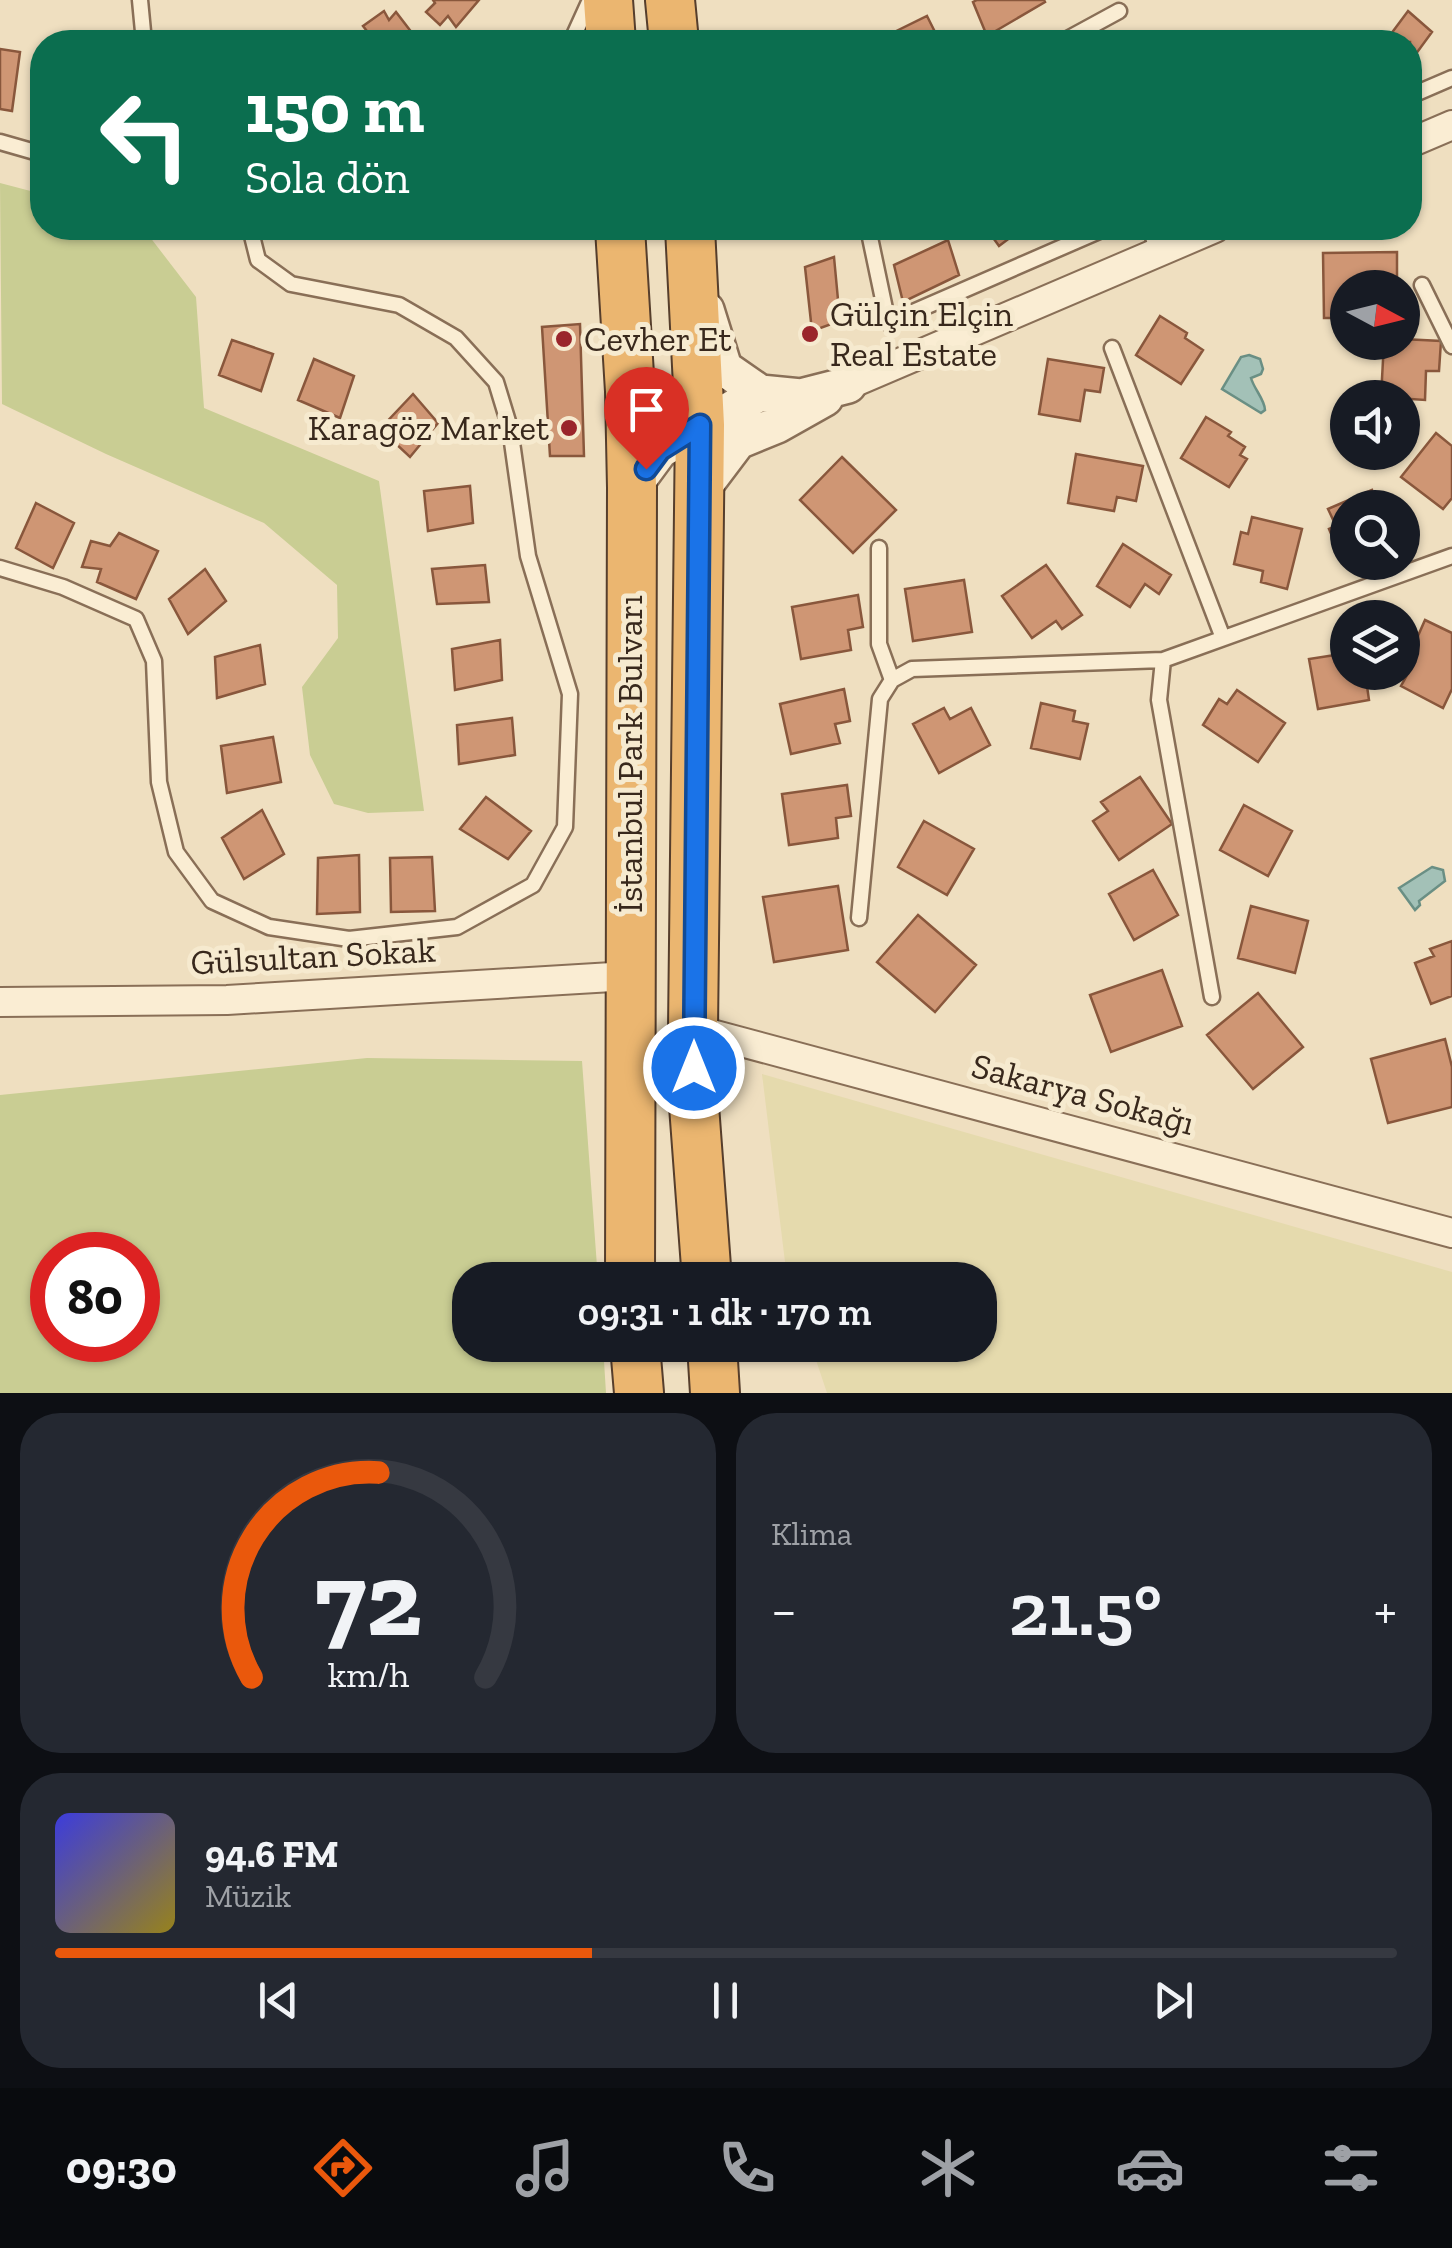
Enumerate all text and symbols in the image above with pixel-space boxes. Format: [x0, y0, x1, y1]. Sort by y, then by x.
text: 150 m [245, 66, 425, 150]
icon: left [80, 70, 210, 200]
text: Sola dön [245, 151, 410, 205]
north arrow [1330, 270, 1420, 360]
map controls [1330, 270, 1420, 690]
place label: Gülçin Elçin Real Estate [830, 293, 1013, 375]
place label: Cevher Et [584, 318, 731, 360]
marker: Gülçin Elçin Real Estate [799, 323, 821, 345]
marker: Cevher Et [553, 328, 575, 350]
pin [604, 367, 689, 470]
button: sound [1330, 380, 1420, 470]
icon: arrive [619, 382, 674, 437]
place label: Karagöz Market [308, 407, 549, 449]
marker: Karagöz Market [558, 417, 580, 439]
button: search [1330, 490, 1420, 580]
street label: İstanbul Park Bulvarı [609, 595, 651, 913]
button: layers [1330, 600, 1420, 690]
street label: Gülsultan Sokak [189, 929, 437, 983]
position arrow [642, 1016, 746, 1120]
street label: Sakarya Sokağı [967, 1044, 1199, 1144]
speed limit sign: 80 [30, 1232, 160, 1362]
text: 09:31 · 1 dk · 170 m [578, 1289, 871, 1335]
text: Klima [771, 1515, 852, 1553]
text: 72 [314, 1537, 422, 1662]
text: 21.5° [1009, 1564, 1162, 1654]
text: − [771, 1577, 797, 1643]
text: + [1374, 1577, 1397, 1643]
text: km/h [327, 1653, 409, 1696]
text: 94.6 FM [205, 1831, 338, 1877]
text: Müzik [205, 1877, 291, 1915]
icon: previous [251, 1973, 306, 2028]
icon: pause [698, 1973, 753, 2028]
icon: next [1146, 1973, 1201, 2028]
icon: directions [308, 2133, 378, 2203]
icon: music [510, 2133, 580, 2203]
icon: phone [712, 2133, 782, 2203]
icon: climate [913, 2133, 983, 2203]
icon: car [1115, 2133, 1185, 2203]
icon: filters [1316, 2133, 1386, 2203]
text: 09:30 [66, 2141, 177, 2195]

